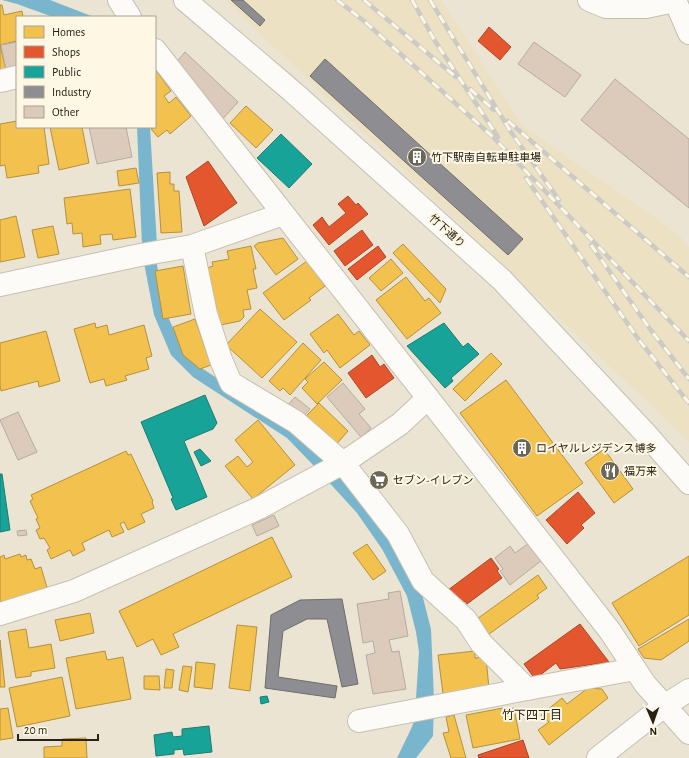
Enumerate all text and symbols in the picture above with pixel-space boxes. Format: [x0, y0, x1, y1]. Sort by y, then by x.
legend [16, 16, 156, 128]
text: Homes [52, 26, 85, 38]
text: Shops [52, 46, 80, 58]
text: Public [52, 66, 81, 78]
text: Industry [52, 86, 91, 99]
text: Other [52, 106, 79, 118]
building icon: 竹下駅南自転車駐車場 [406, 146, 428, 168]
place label: 竹下駅南自転車駐車場 [431, 151, 541, 163]
street label: 竹下通り [427, 211, 468, 250]
building icon: ロイヤルレジデンス博多 [511, 437, 533, 459]
place label: ロイヤルレジデンス博多 [536, 442, 656, 454]
restaurant icon: 福万来 [599, 460, 621, 482]
place label: 福万来 [624, 466, 657, 477]
supermarket icon: セブン-イレブン [368, 469, 390, 491]
place label: セブン-イレブン [393, 474, 473, 486]
north arrow [633, 702, 673, 742]
district label: 竹下四丁目 [502, 708, 562, 721]
scale bar [18, 716, 98, 742]
text: 20 m [24, 724, 47, 736]
text: N [649, 726, 657, 737]

